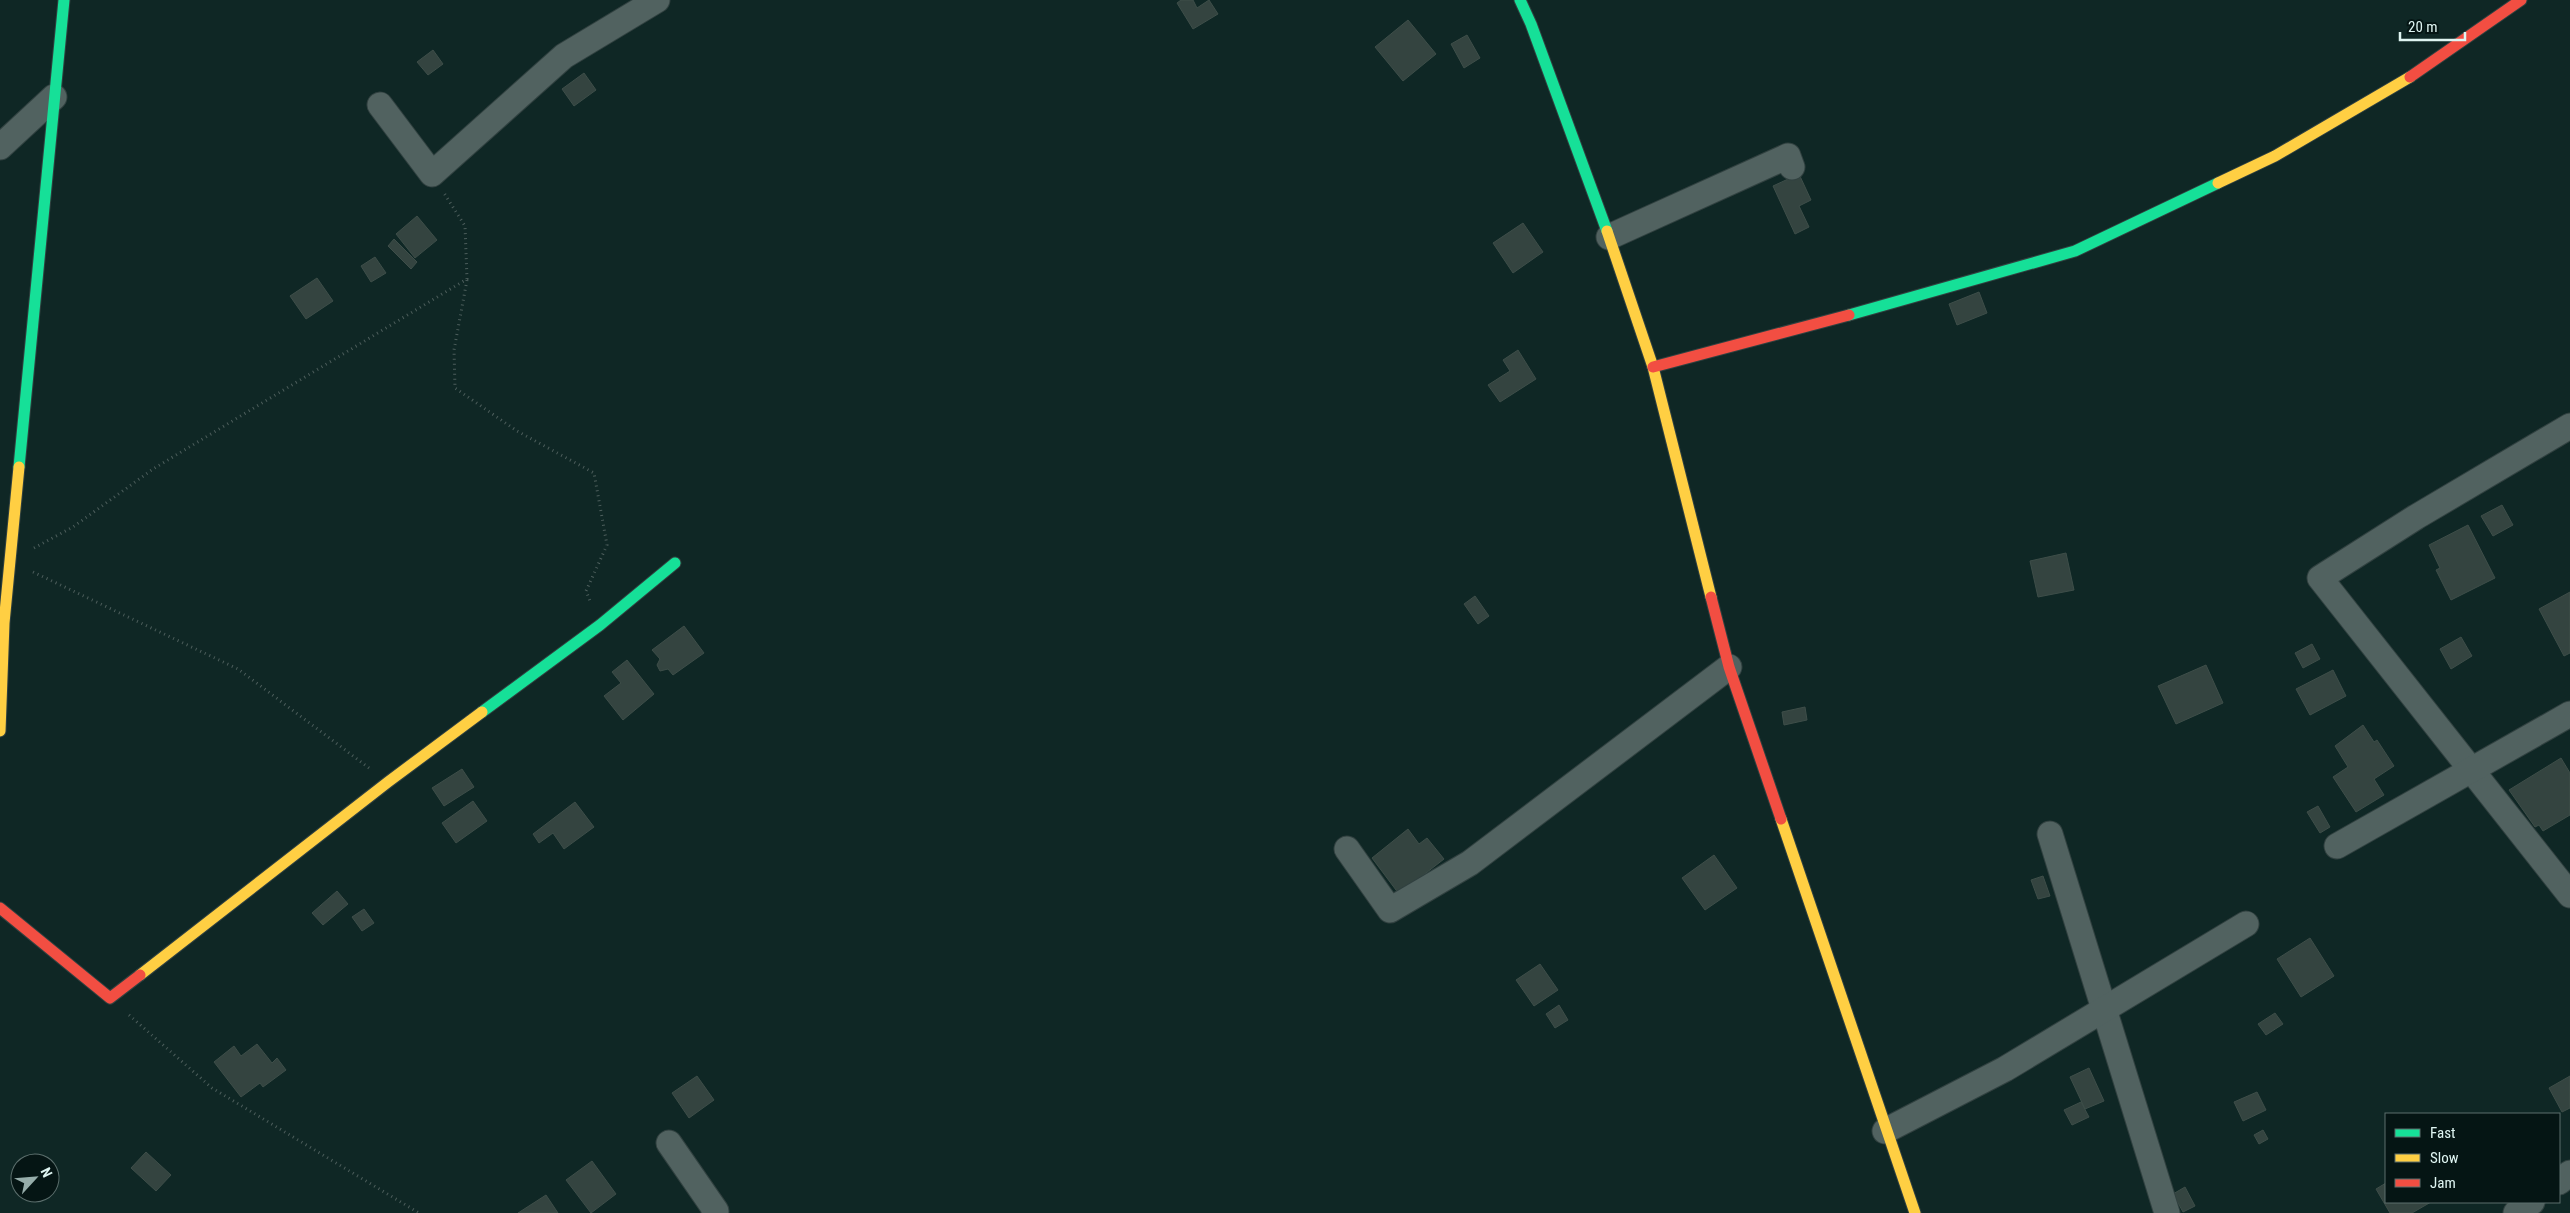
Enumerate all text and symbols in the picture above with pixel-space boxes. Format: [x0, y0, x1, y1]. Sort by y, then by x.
scale bar [2400, 10, 2465, 42]
text: 20 m [2408, 18, 2438, 36]
legend [2385, 1113, 2560, 1203]
text: Fast [2430, 1124, 2455, 1142]
text: Slow [2430, 1149, 2459, 1167]
north arrow [10, 1153, 60, 1203]
text: N [38, 1165, 56, 1180]
text: Jam [2430, 1174, 2456, 1192]

